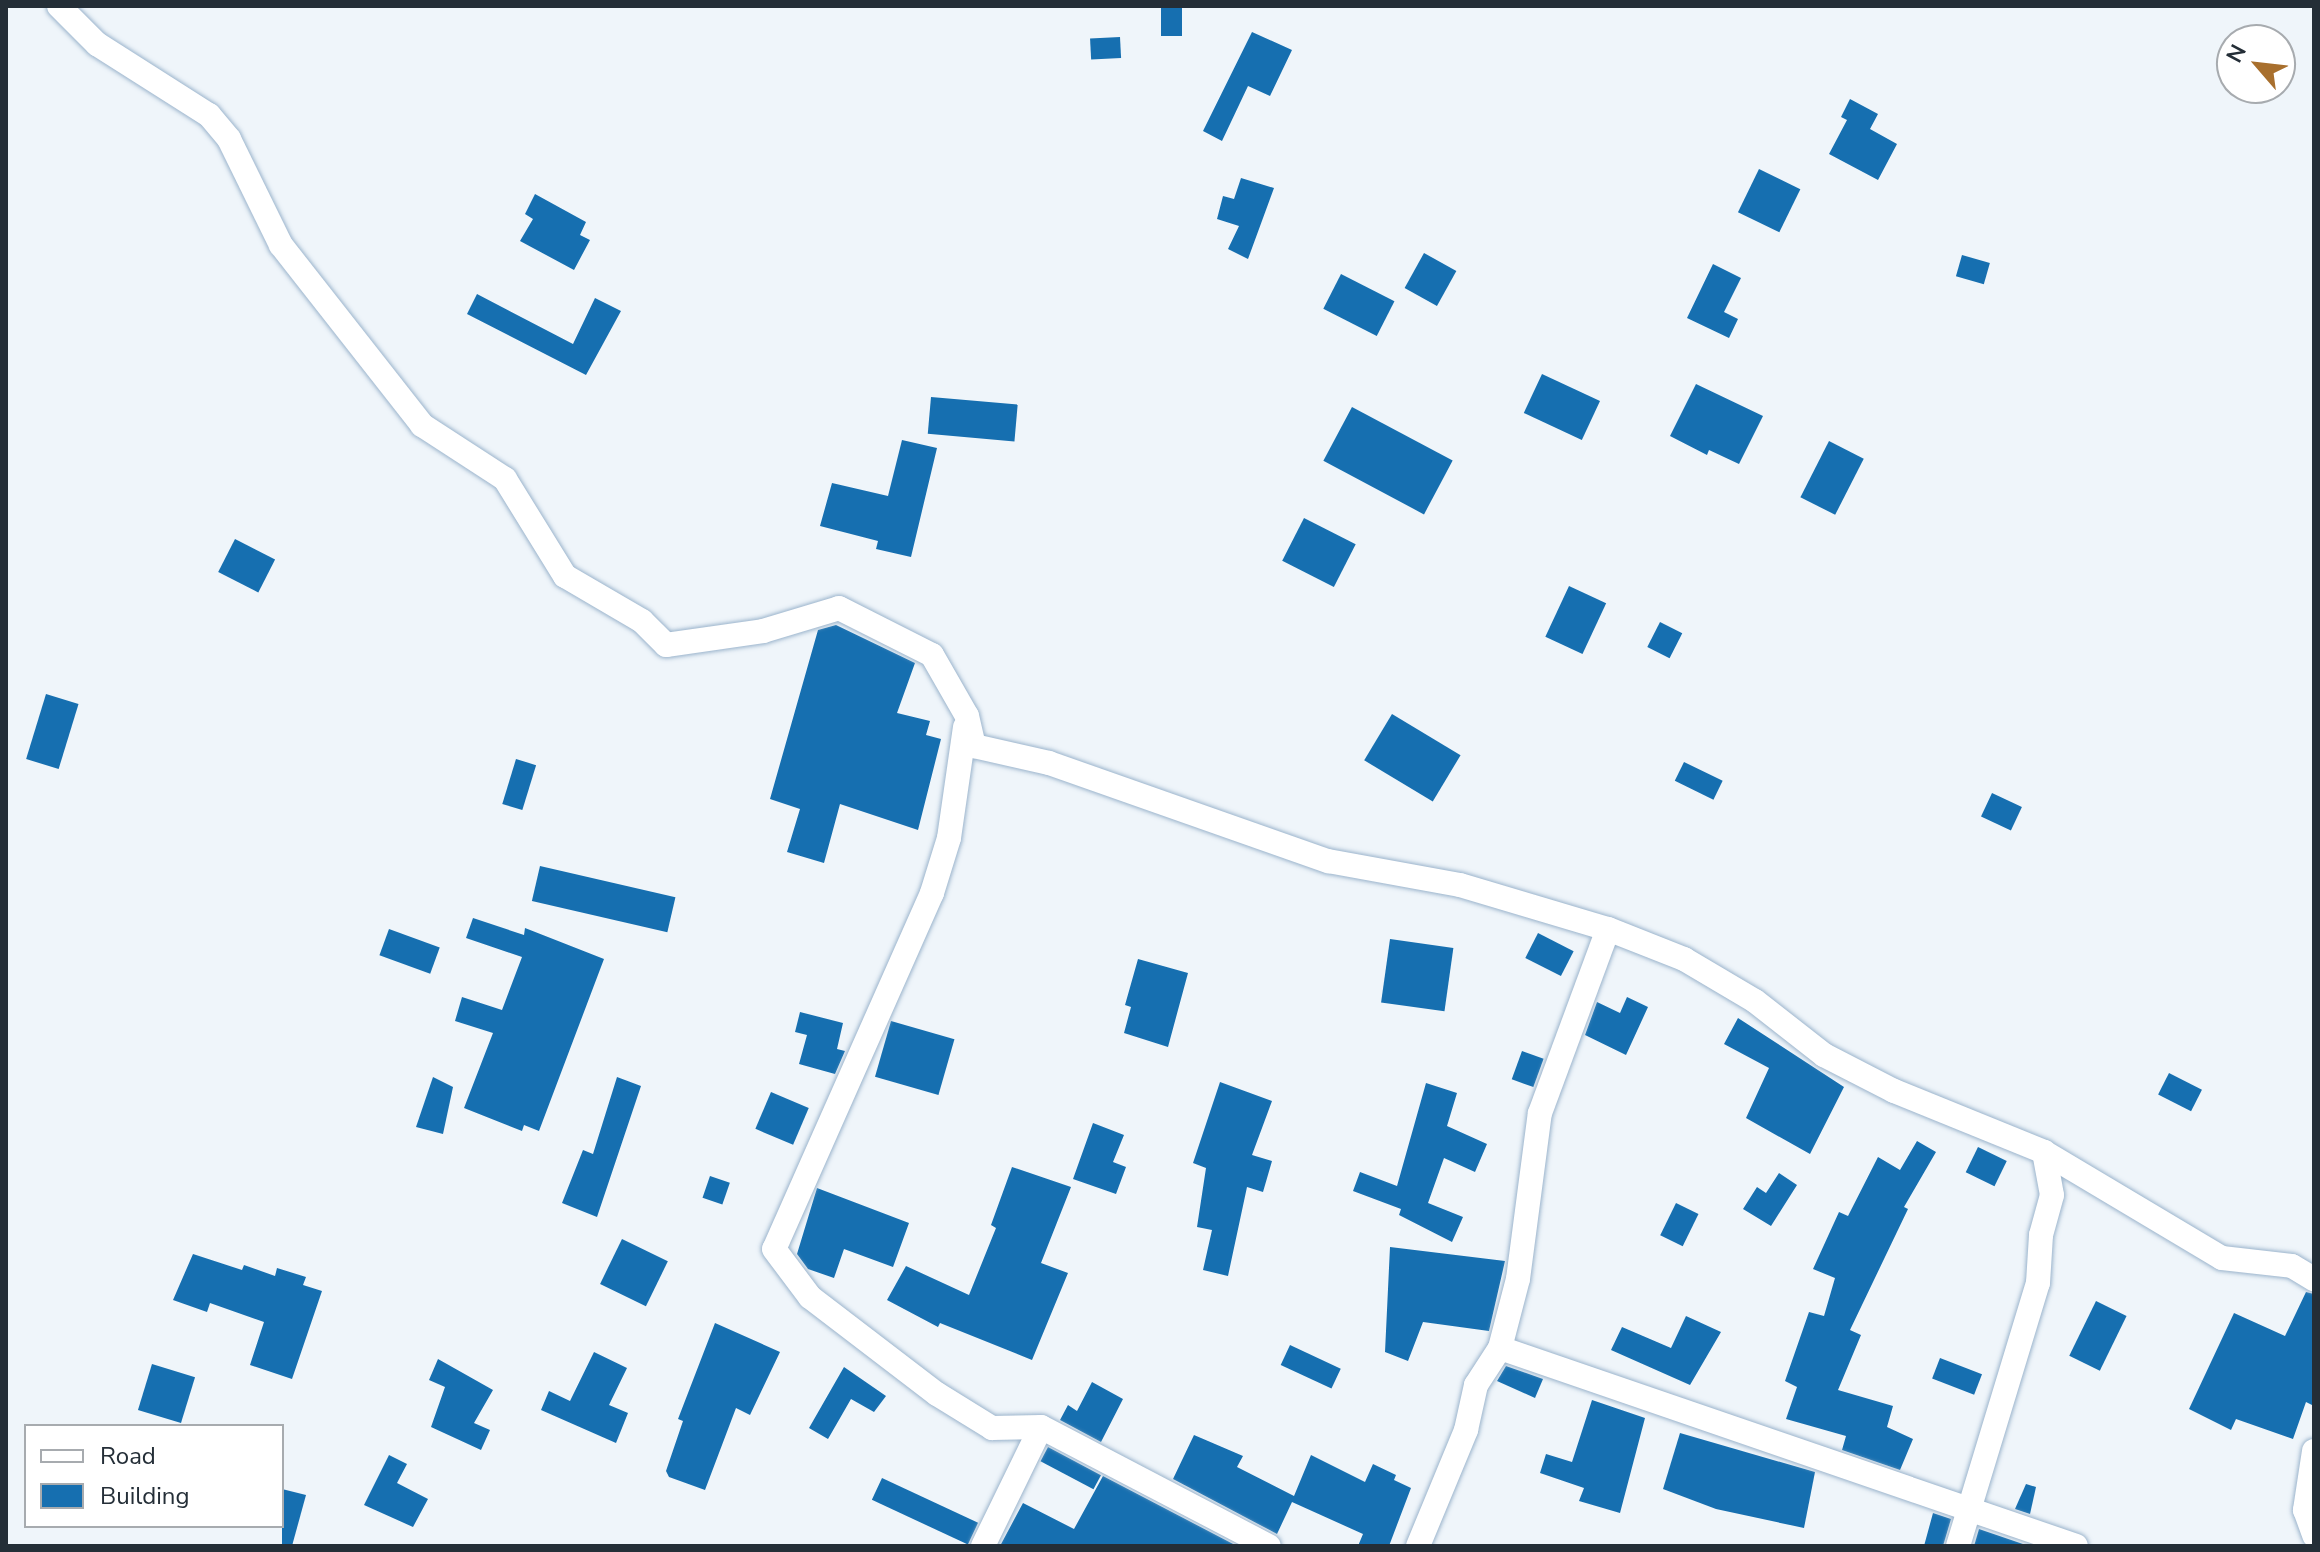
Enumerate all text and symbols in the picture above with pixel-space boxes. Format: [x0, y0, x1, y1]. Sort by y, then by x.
north arrow [2216, 24, 2296, 104]
text: N [2219, 39, 2254, 68]
legend [24, 1424, 284, 1528]
text: Road [100, 1440, 156, 1472]
text: Building [100, 1480, 190, 1512]

